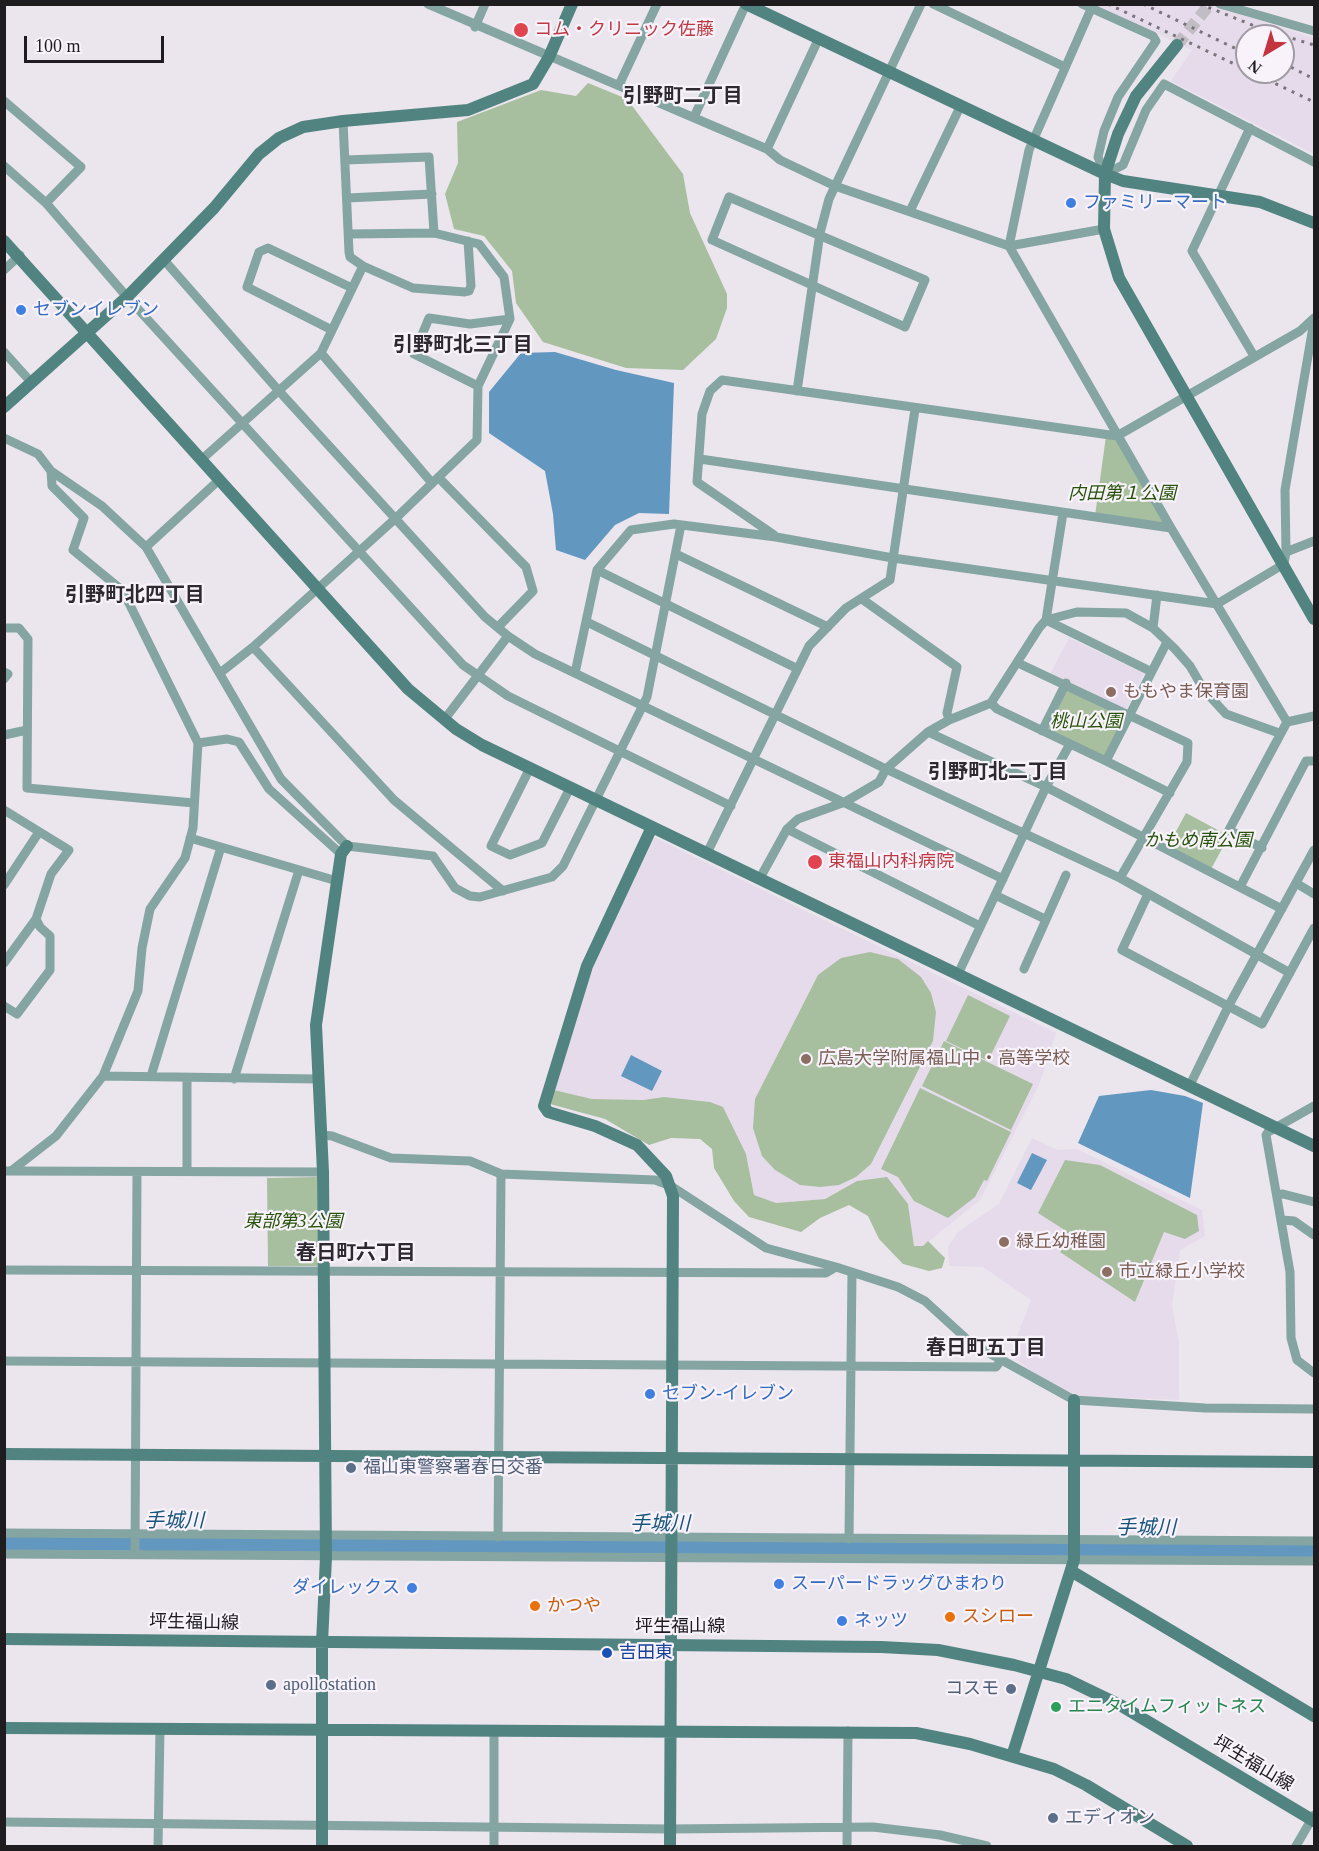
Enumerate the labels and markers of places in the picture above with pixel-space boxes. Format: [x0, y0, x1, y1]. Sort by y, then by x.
place label: コム・クリニック佐藤 [534, 19, 714, 41]
marker: コム・クリニック佐藤 [512, 21, 530, 39]
place label: ファミリーマート [1083, 192, 1227, 214]
marker: ファミリーマート [1064, 196, 1078, 210]
place label: セブンイレブン [33, 299, 159, 321]
marker: セブンイレブン [14, 303, 28, 317]
place label: ももやま保育園 [1123, 681, 1249, 703]
marker: ももやま保育園 [1104, 685, 1118, 699]
place label: 東福山内科病院 [828, 851, 954, 873]
marker: 東福山内科病院 [806, 853, 824, 871]
place label: 広島大学附属福山中・高等学校 [818, 1048, 1070, 1070]
marker: 広島大学附属福山中・高等学校 [799, 1052, 813, 1066]
place label: 緑丘幼稚園 [1016, 1231, 1106, 1253]
marker: 緑丘幼稚園 [997, 1235, 1011, 1249]
place label: 市立緑丘小学校 [1119, 1261, 1245, 1283]
marker: 市立緑丘小学校 [1100, 1265, 1114, 1279]
place label: セブン-イレブン [662, 1383, 794, 1405]
marker: セブン-イレブン [643, 1387, 657, 1401]
place label: 福山東警察署春日交番 [363, 1457, 543, 1479]
marker: 福山東警察署春日交番 [344, 1461, 358, 1475]
place label: スーパードラッグひまわり [791, 1573, 1007, 1595]
place label: ダイレックス [292, 1577, 400, 1599]
marker: スーパードラッグひまわり [772, 1577, 786, 1591]
marker: ダイレックス [405, 1581, 419, 1595]
place label: かつや [547, 1595, 601, 1617]
marker: かつや [528, 1599, 542, 1613]
place label: スシロー [962, 1606, 1034, 1628]
place label: ネッツ [854, 1610, 908, 1632]
marker: スシロー [943, 1610, 957, 1624]
marker: ネッツ [835, 1614, 849, 1628]
place label: 吉田東 [619, 1642, 673, 1664]
marker: 吉田東 [600, 1646, 614, 1660]
place label: apollostation [283, 1674, 376, 1696]
marker: apollostation [264, 1678, 278, 1692]
place label: コスモ [945, 1678, 999, 1700]
marker: コスモ [1004, 1682, 1018, 1696]
place label: エニタイムフィットネス [1068, 1696, 1266, 1718]
marker: エニタイムフィットネス [1049, 1700, 1063, 1714]
place label: エディオン [1065, 1807, 1155, 1829]
marker: エディオン [1046, 1811, 1060, 1825]

